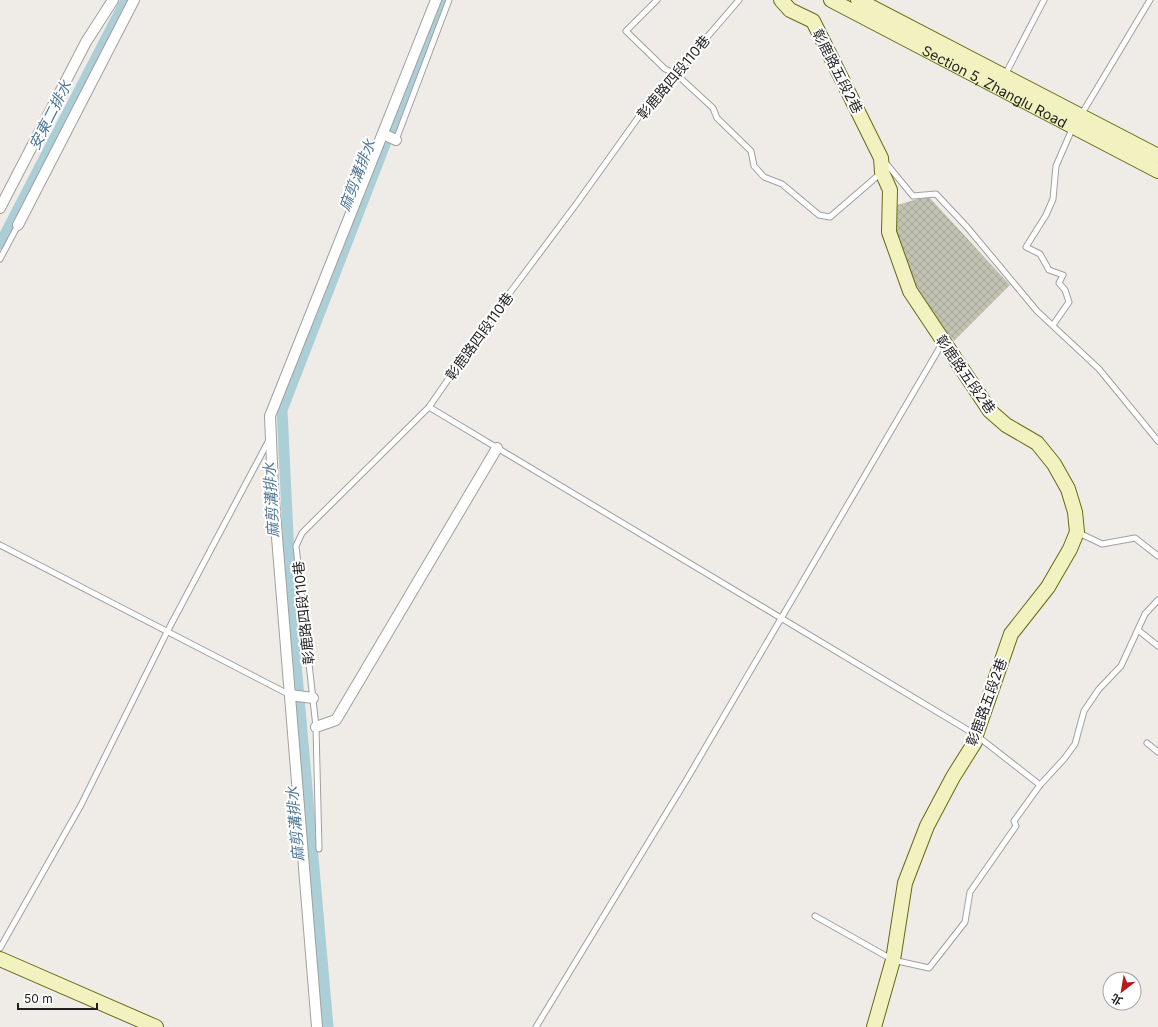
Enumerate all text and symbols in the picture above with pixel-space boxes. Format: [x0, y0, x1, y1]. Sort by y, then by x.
street label: 彰鹿路五段2巷 [809, 26, 867, 116]
street label: 彰鹿路四段110巷 [633, 32, 713, 122]
street label: Section 5, Zhanglu Road [920, 41, 1070, 131]
water label: 安東二排水 [25, 76, 76, 153]
water label: 麻剪溝排水 [335, 136, 380, 213]
street label: 彰鹿路四段110巷 [441, 289, 517, 383]
street label: 彰鹿路五段2巷 [932, 331, 1000, 417]
water label: 麻剪溝排水 [259, 461, 282, 538]
street label: 彰鹿路四段110巷 [289, 560, 317, 666]
street label: 彰鹿路五段2巷 [962, 656, 1010, 748]
water label: 麻剪溝排水 [282, 785, 308, 862]
north arrow [1102, 971, 1142, 1011]
scale bar [18, 985, 97, 1011]
text: 50 m [24, 991, 53, 1006]
text: 北 [1109, 991, 1125, 1008]

